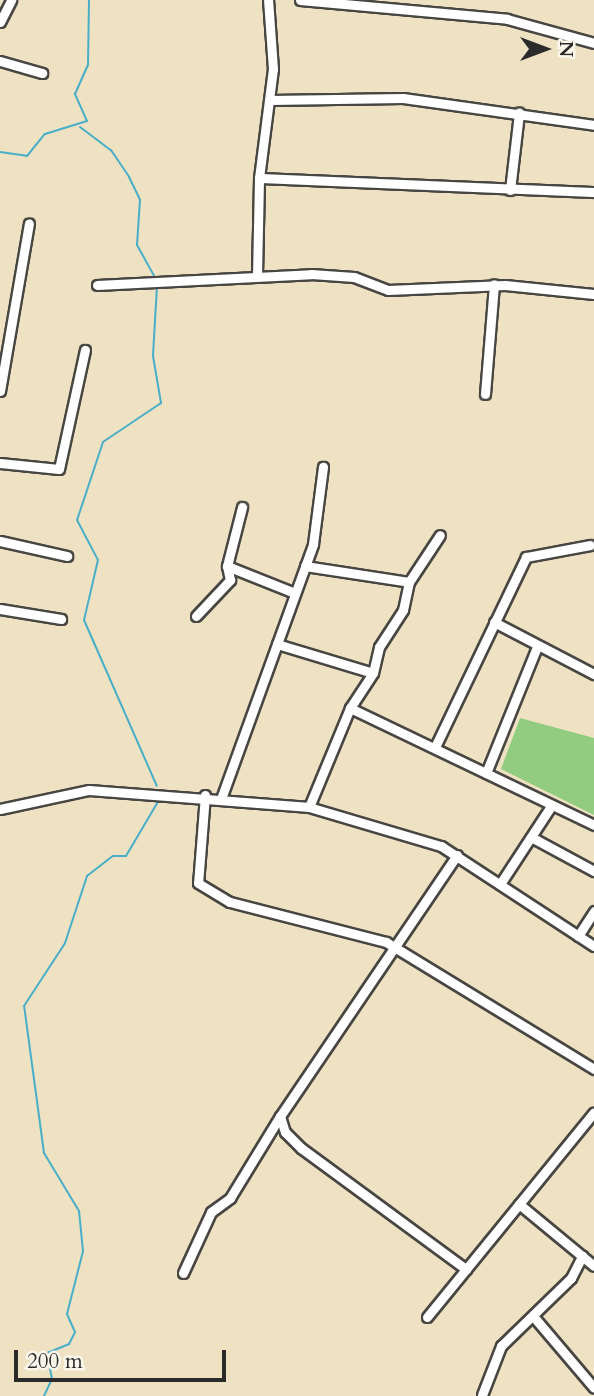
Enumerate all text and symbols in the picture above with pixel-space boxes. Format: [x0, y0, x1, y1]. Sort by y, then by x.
north arrow [510, 14, 580, 84]
text: N [553, 41, 579, 57]
scale bar [18, 1336, 229, 1380]
text: 200 m [27, 1347, 83, 1376]

